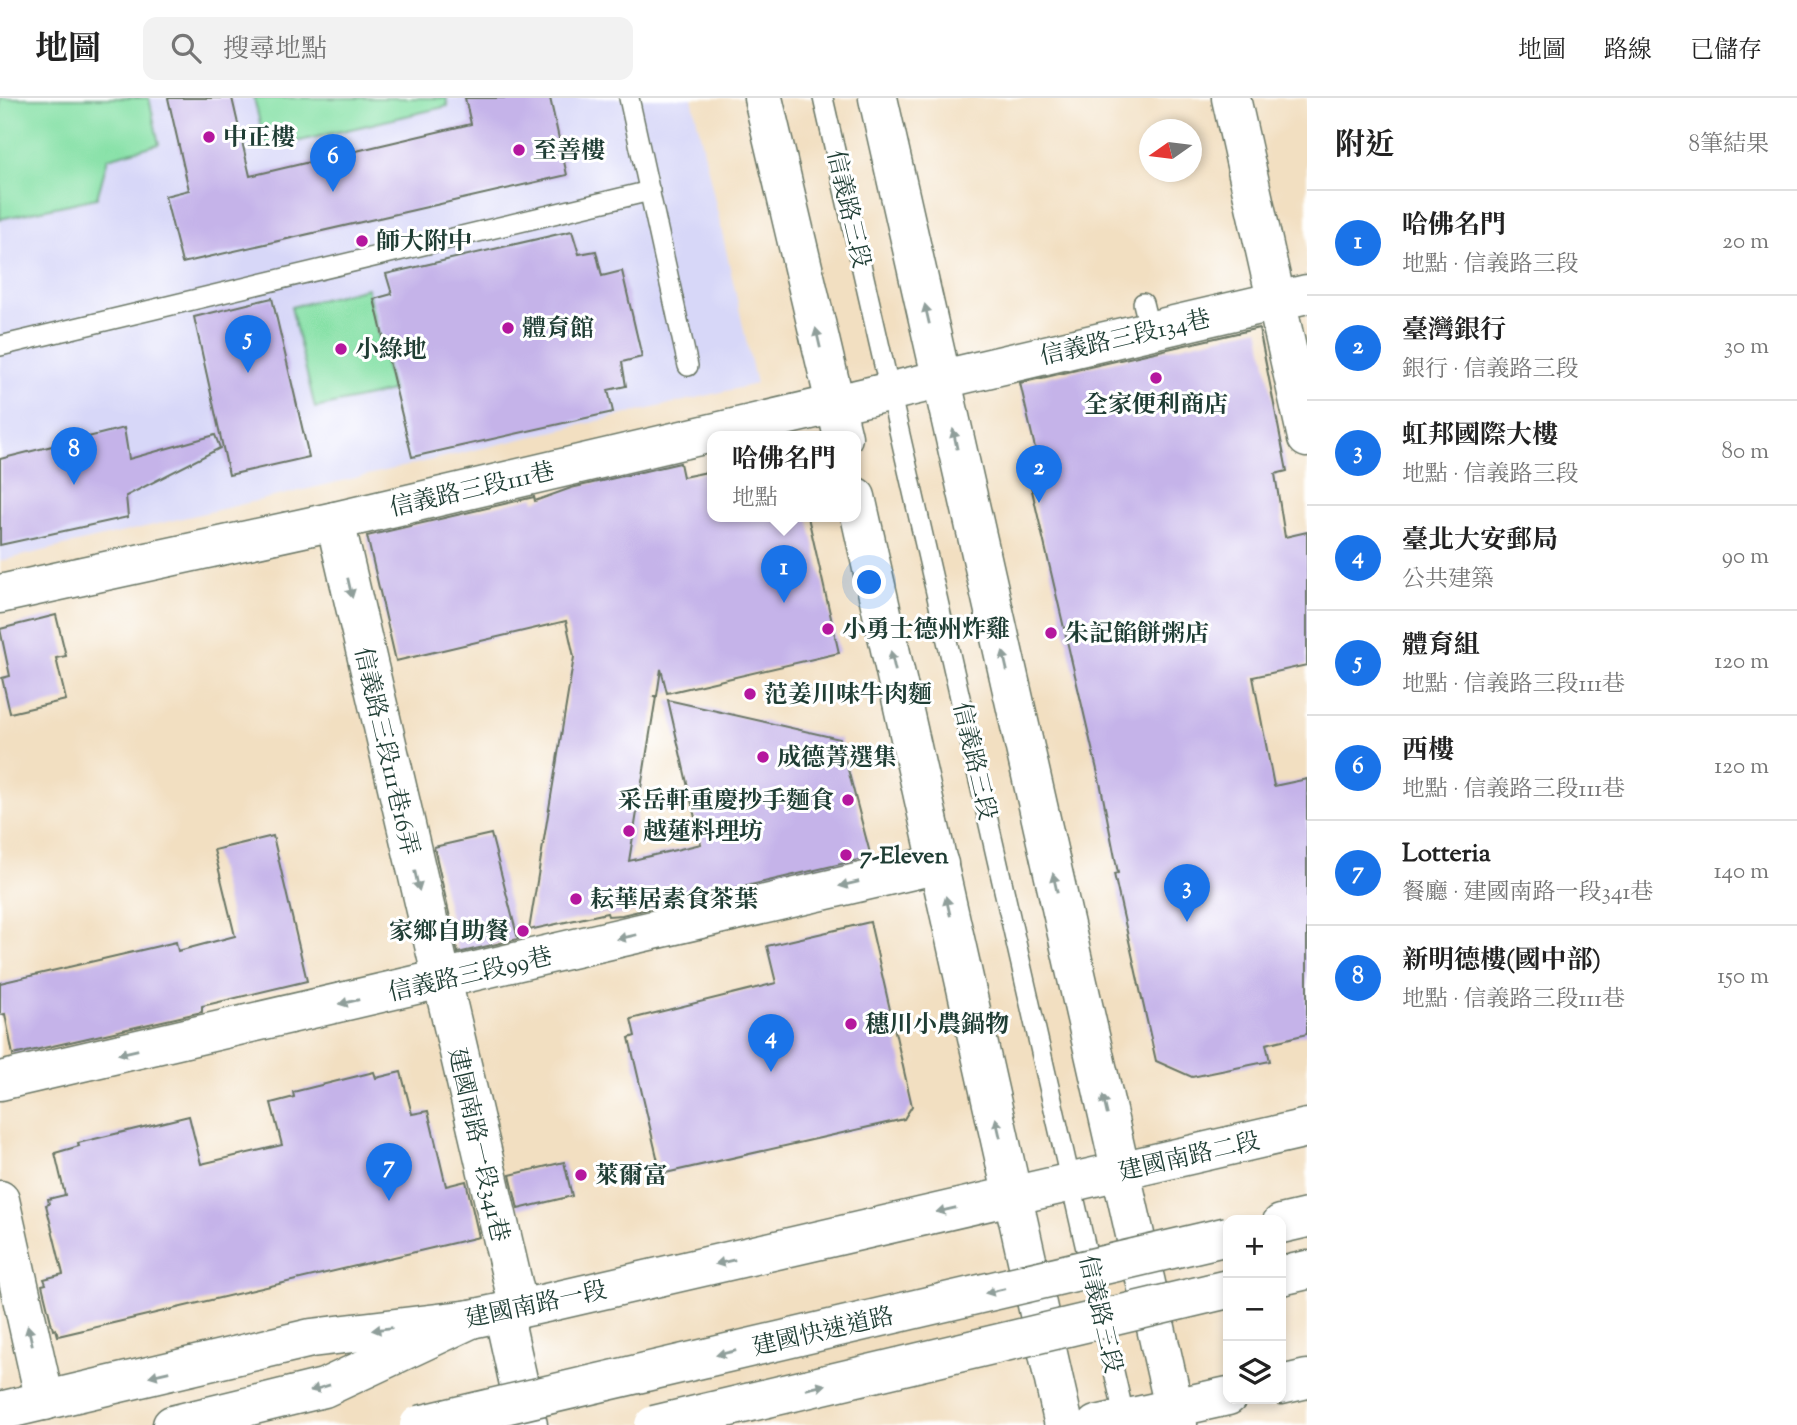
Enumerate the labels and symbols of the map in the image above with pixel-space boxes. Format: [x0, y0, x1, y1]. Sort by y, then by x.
north arrow [1139, 119, 1202, 182]
place label: 中正樓 [223, 122, 295, 156]
marker: 中正樓 [201, 129, 217, 145]
pin: 6 [310, 134, 356, 192]
place label: 至善樓 [533, 135, 605, 169]
marker: 至善樓 [511, 142, 527, 158]
street label: 信義路三段 [817, 147, 877, 272]
place label: 師大附中 [376, 226, 472, 260]
marker: 師大附中 [354, 233, 370, 249]
one-way arrow [921, 303, 932, 325]
street label: 信義路三段134巷 [1037, 303, 1214, 375]
place label: 體育館 [522, 313, 594, 347]
pin: 5 [225, 315, 271, 373]
marker: 體育館 [500, 320, 516, 336]
one-way arrow [812, 327, 823, 349]
place label: 小綠地 [355, 334, 427, 368]
marker: 小綠地 [333, 341, 349, 357]
marker: 全家便利商店 [1148, 370, 1164, 386]
place label: 全家便利商店 [1084, 389, 1228, 423]
pin: 8 [51, 427, 97, 485]
one-way arrow [950, 428, 961, 450]
pin: 2 [1016, 445, 1062, 503]
street label: 信義路三段111巷 [387, 455, 558, 526]
pin: 1 [761, 545, 807, 603]
your location [852, 565, 886, 599]
one-way arrow [345, 577, 356, 599]
place label: 小勇士德州炸雞 [842, 614, 1010, 648]
place label: 朱記餡餅粥店 [1065, 618, 1209, 652]
marker: 小勇士德州炸雞 [820, 621, 836, 637]
marker: 朱記餡餅粥店 [1043, 625, 1059, 641]
street label: 信義路三段111巷16弄 [345, 644, 426, 859]
one-way arrow [887, 650, 898, 672]
one-way arrow [1000, 650, 1011, 672]
place label: 范姜川味牛肉麵 [764, 679, 932, 713]
marker: 范姜川味牛肉麵 [742, 686, 758, 702]
street label: 信義路三段 [943, 699, 1003, 824]
place label: 成德菁選集 [777, 742, 897, 776]
marker: 成德菁選集 [755, 749, 771, 765]
place label: 采岳軒重慶抄手麵食 [618, 785, 834, 819]
marker: 采岳軒重慶抄手麵食 [840, 792, 856, 808]
place label: 越蓮料理坊 [643, 816, 763, 850]
marker: 越蓮料理坊 [621, 823, 637, 839]
place label: 7-Eleven [860, 840, 950, 874]
marker: 7-Eleven [838, 847, 854, 863]
pin: 3 [1164, 864, 1210, 922]
one-way arrow [412, 870, 423, 892]
one-way arrow [1050, 872, 1061, 894]
one-way arrow [837, 879, 859, 890]
place label: 耘華居素食茶葉 [590, 884, 758, 918]
marker: 耘華居素食茶葉 [568, 891, 584, 907]
one-way arrow [943, 895, 954, 917]
place label: 家鄉自助餐 [389, 916, 509, 950]
marker: 家鄉自助餐 [515, 923, 531, 939]
one-way arrow [616, 932, 638, 943]
street label: 信義路三段99巷 [385, 941, 556, 1011]
one-way arrow [338, 996, 360, 1007]
place label: 穗川小農鍋物 [865, 1009, 1009, 1043]
pin: 4 [748, 1014, 794, 1072]
marker: 穗川小農鍋物 [843, 1016, 859, 1032]
street label: 建國南路一段341巷 [438, 1045, 516, 1246]
one-way arrow [117, 1047, 139, 1058]
one-way arrow [1100, 1094, 1111, 1116]
one-way arrow [992, 1117, 1003, 1139]
street label: 建國南路二段 [1115, 1125, 1263, 1191]
pin: 7 [366, 1143, 412, 1201]
place label: 萊爾富 [595, 1160, 667, 1194]
marker: 萊爾富 [573, 1167, 589, 1183]
one-way arrow [935, 1205, 957, 1216]
street label: 信義路三段 [1069, 1252, 1129, 1377]
one-way arrow [714, 1257, 736, 1268]
street label: 建國南路一段 [462, 1274, 610, 1338]
one-way arrow [984, 1285, 1006, 1296]
street label: 建國快速道路 [749, 1300, 897, 1366]
one-way arrow [24, 1324, 35, 1346]
one-way arrow [370, 1324, 392, 1335]
one-way arrow [714, 1348, 736, 1359]
one-way arrow [148, 1369, 170, 1380]
one-way arrow [805, 1381, 827, 1392]
one-way arrow [309, 1384, 330, 1394]

